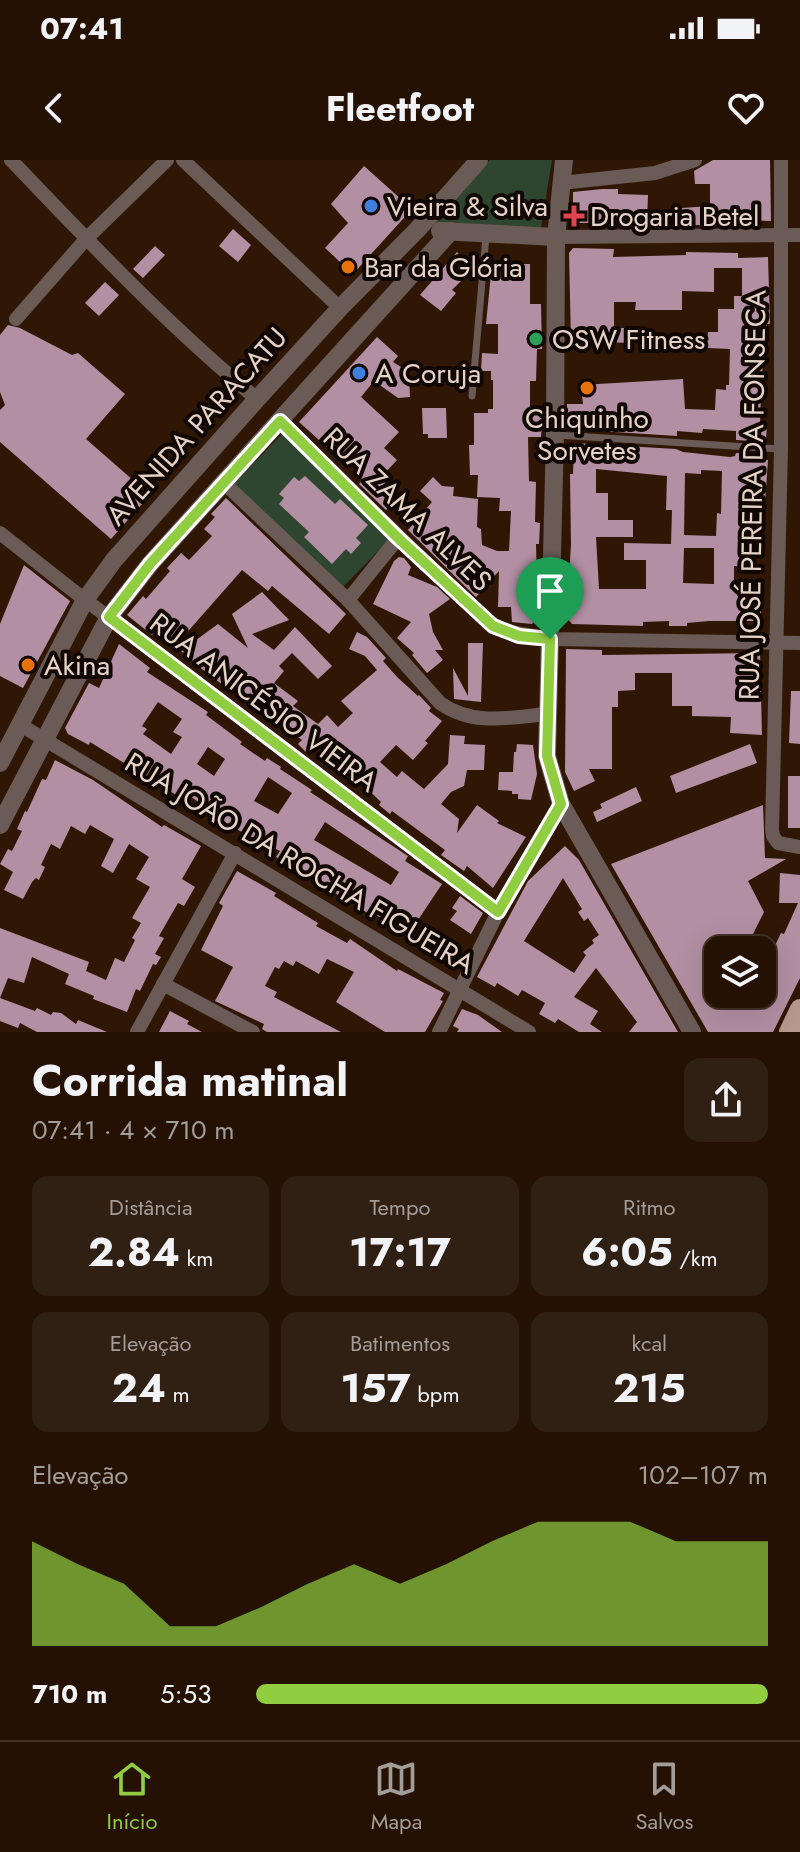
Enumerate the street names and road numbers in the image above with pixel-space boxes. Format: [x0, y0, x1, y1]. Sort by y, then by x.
street label: RUA JOSÉ PEREIRA DA FONSECA [728, 289, 777, 700]
street label: AVENIDA PARACATU [96, 318, 297, 535]
street label: RUA ZAMA ALVES [314, 418, 501, 601]
street label: RUA ANICÉSIO VIEIRA [141, 603, 387, 802]
street label: RUA JOÃO DA ROCHA FIGUEIRA [117, 742, 483, 985]

